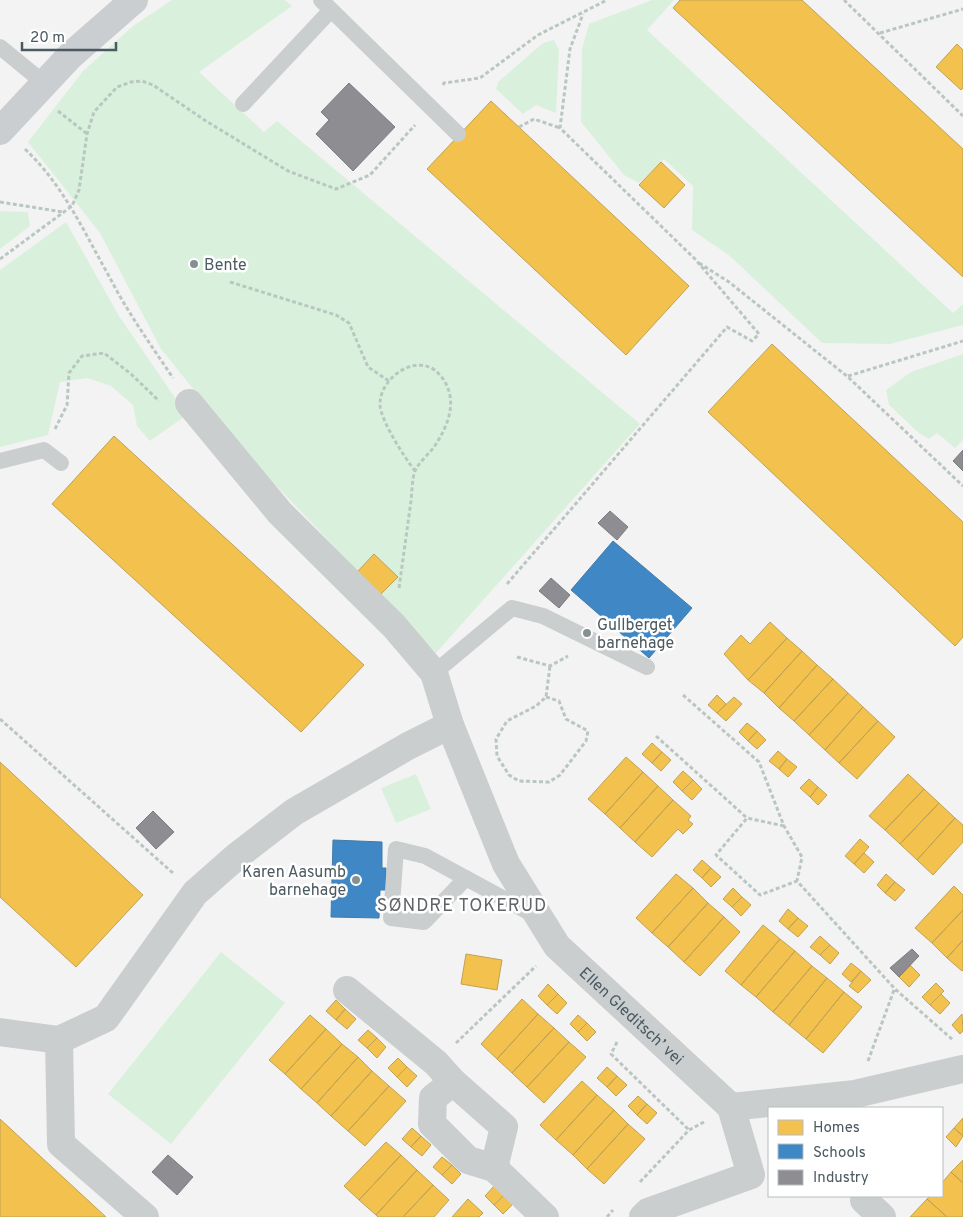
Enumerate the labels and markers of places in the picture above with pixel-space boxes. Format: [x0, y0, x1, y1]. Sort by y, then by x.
place label: Bente [204, 256, 247, 276]
marker: Bente [188, 258, 200, 270]
place label: Gullberget barnehage [597, 616, 674, 654]
marker: Gullberget barnehage [581, 627, 593, 639]
place label: Karen Aasumb barnehage [242, 863, 346, 901]
marker: Karen Aasumb barnehage [350, 874, 362, 886]

